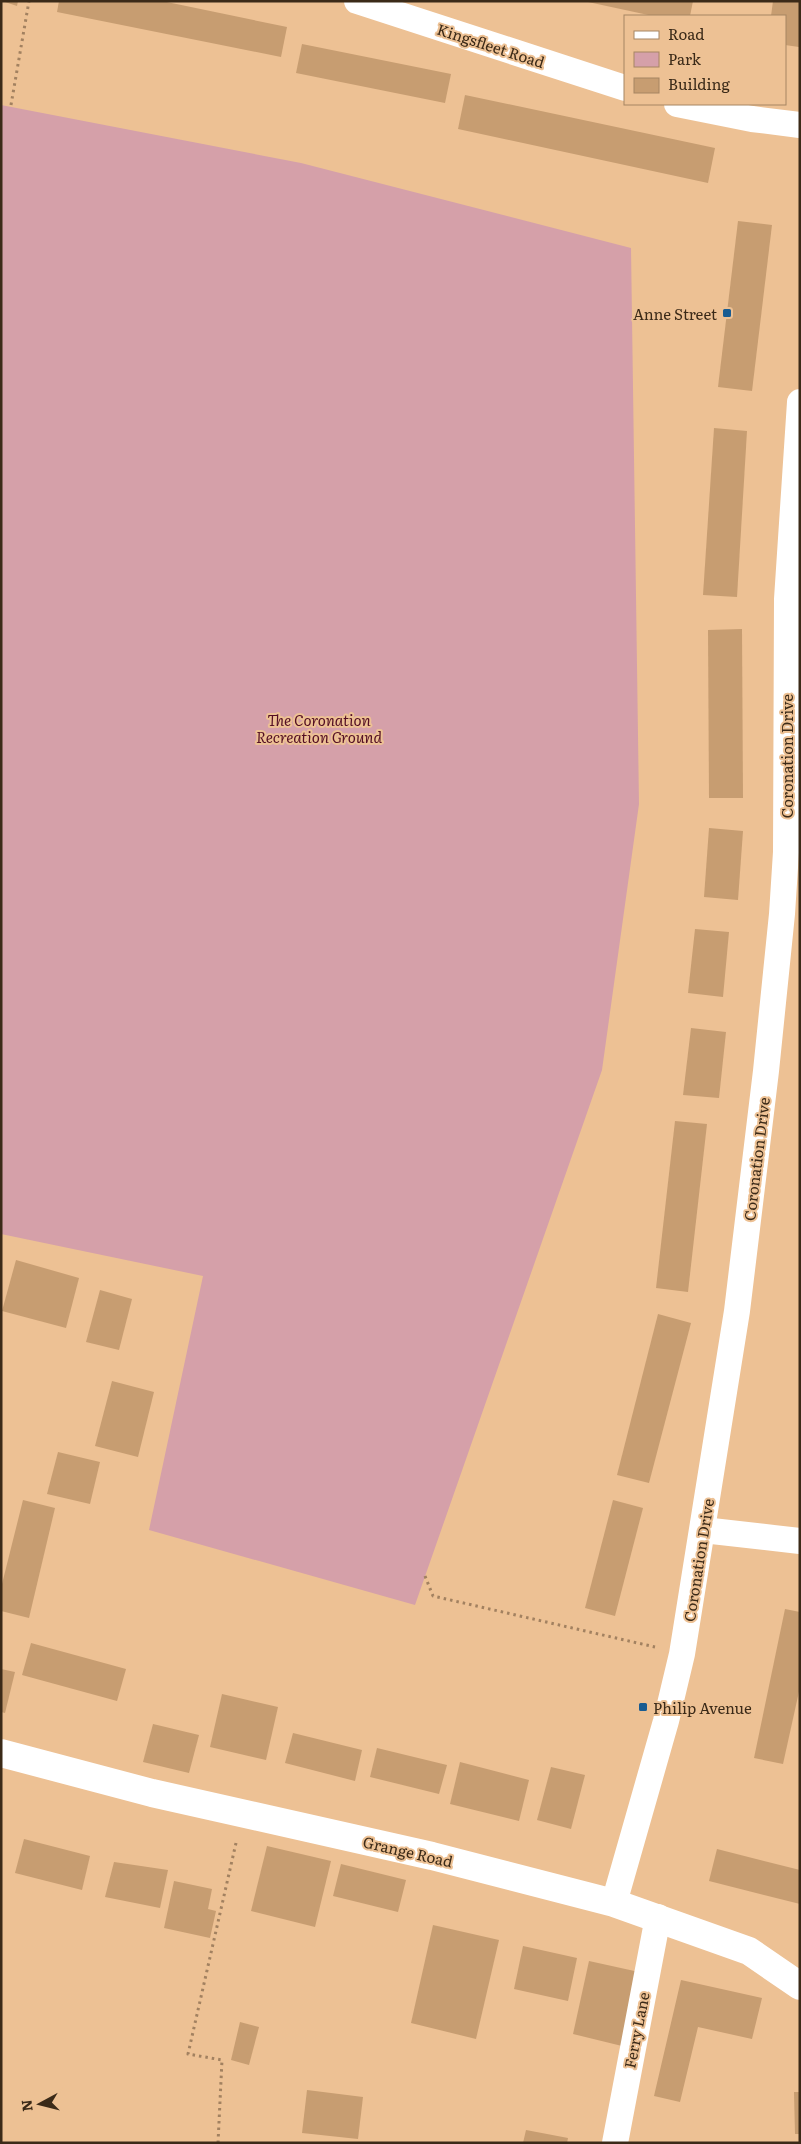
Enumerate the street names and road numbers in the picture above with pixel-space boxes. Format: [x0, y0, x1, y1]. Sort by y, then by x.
street label: Kingsfleet Road [434, 17, 548, 73]
street label: Coronation Drive [775, 694, 798, 818]
street label: Coronation Drive [737, 1096, 775, 1222]
street label: Coronation Drive [677, 1497, 719, 1623]
street label: Grange Road [361, 1830, 455, 1872]
street label: Ferry Lane [617, 1990, 655, 2070]

